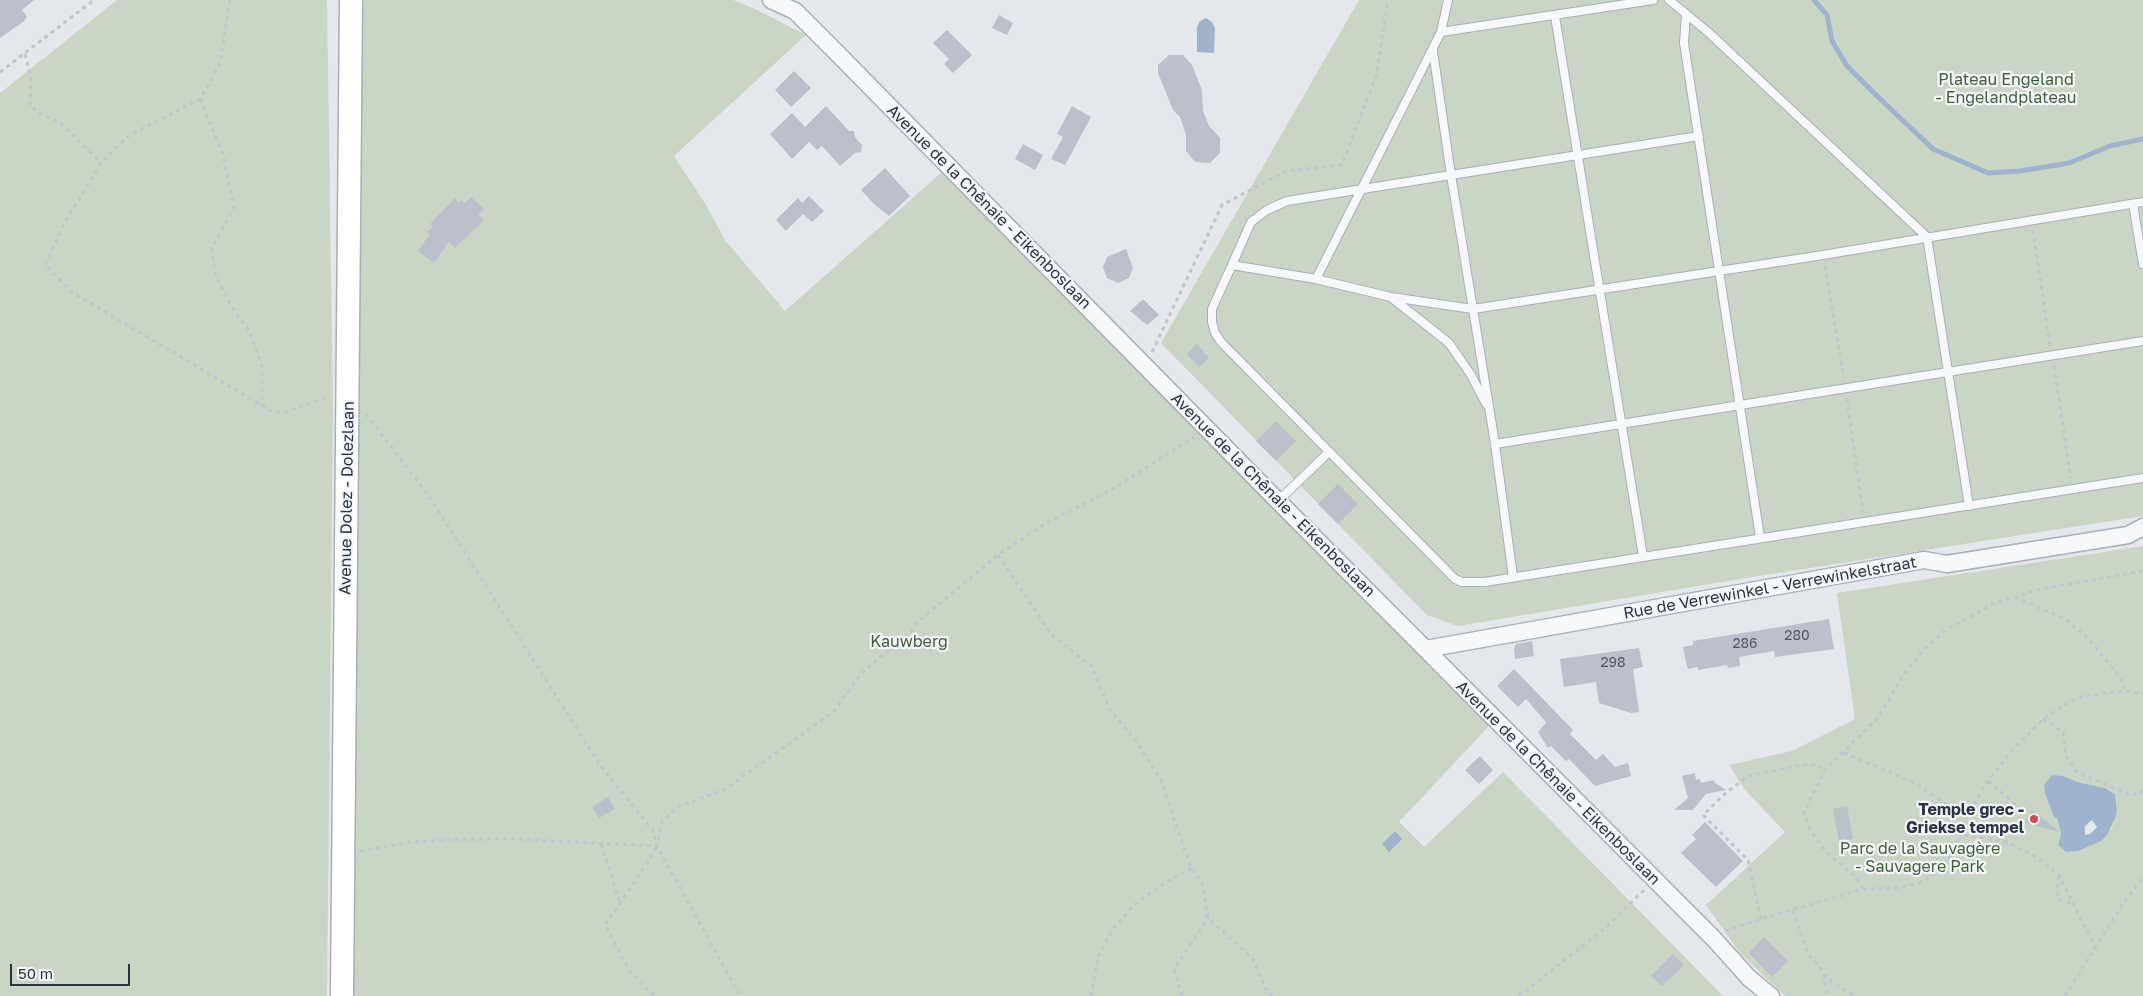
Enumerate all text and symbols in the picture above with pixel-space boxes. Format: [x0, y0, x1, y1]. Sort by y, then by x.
park label: Plateau Engeland - Engelandplateau [1936, 70, 2076, 108]
street label: Avenue de la Chênaie - Eikenboslaan [883, 101, 1095, 313]
street label: Avenue de la Chênaie - Eikenboslaan [1167, 389, 1379, 601]
street label: Avenue Dolez - Dolezlaan [336, 401, 358, 595]
street label: Rue de Verrewinkel - Verrewinkelstraat [1622, 553, 1918, 623]
house number: 280 [1784, 628, 1810, 644]
park label: Kauwberg [870, 632, 948, 652]
house number: 286 [1732, 636, 1758, 652]
house number: 298 [1600, 655, 1626, 671]
street label: Avenue de la Chênaie - Eikenboslaan [1452, 677, 1664, 889]
place label: Temple grec - Griekse tempel [1906, 800, 2024, 838]
marker: Temple grec - Griekse tempel [2028, 813, 2040, 825]
park label: Parc de la Sauvagère - Sauvagere Park [1840, 839, 2000, 877]
scale bar [12, 954, 132, 986]
text: 50 m [18, 964, 53, 982]

